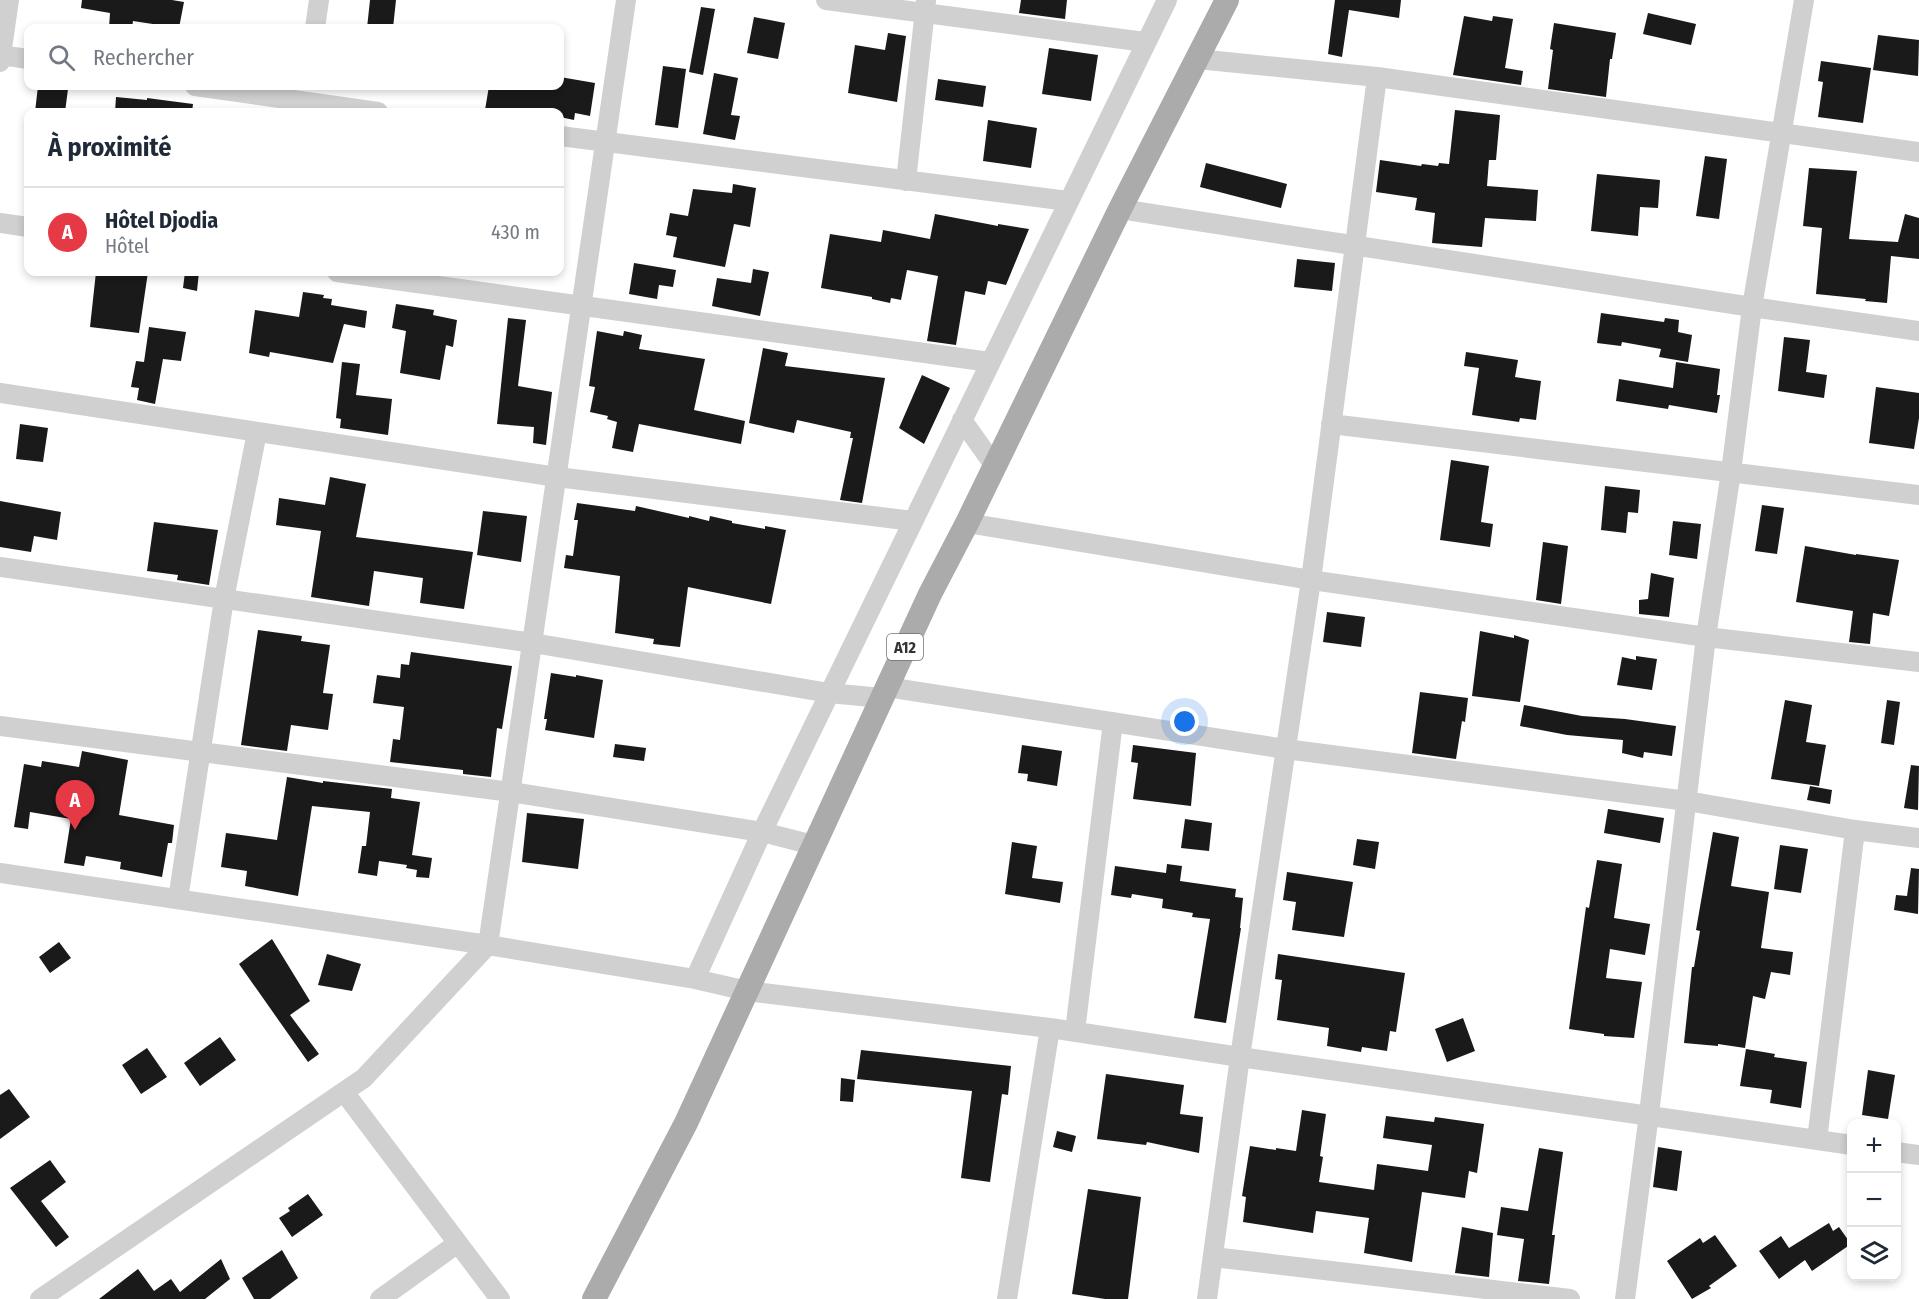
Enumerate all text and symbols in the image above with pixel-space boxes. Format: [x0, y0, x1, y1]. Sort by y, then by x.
search box [24, 24, 564, 90]
icon: search [45, 41, 78, 74]
text: Rechercher [93, 44, 194, 71]
text: À proximité [48, 132, 171, 163]
text: Hôtel Djodia [105, 207, 218, 234]
text: A [62, 220, 73, 244]
text: 430 m [491, 220, 540, 244]
text: Hôtel [105, 234, 149, 258]
road number: A12 [887, 634, 923, 660]
your location [1170, 707, 1199, 736]
pin: A [56, 780, 94, 830]
map controls [1847, 1119, 1901, 1281]
button: + [1847, 1119, 1901, 1173]
button: − [1847, 1173, 1901, 1227]
button: layers [1847, 1227, 1901, 1281]

